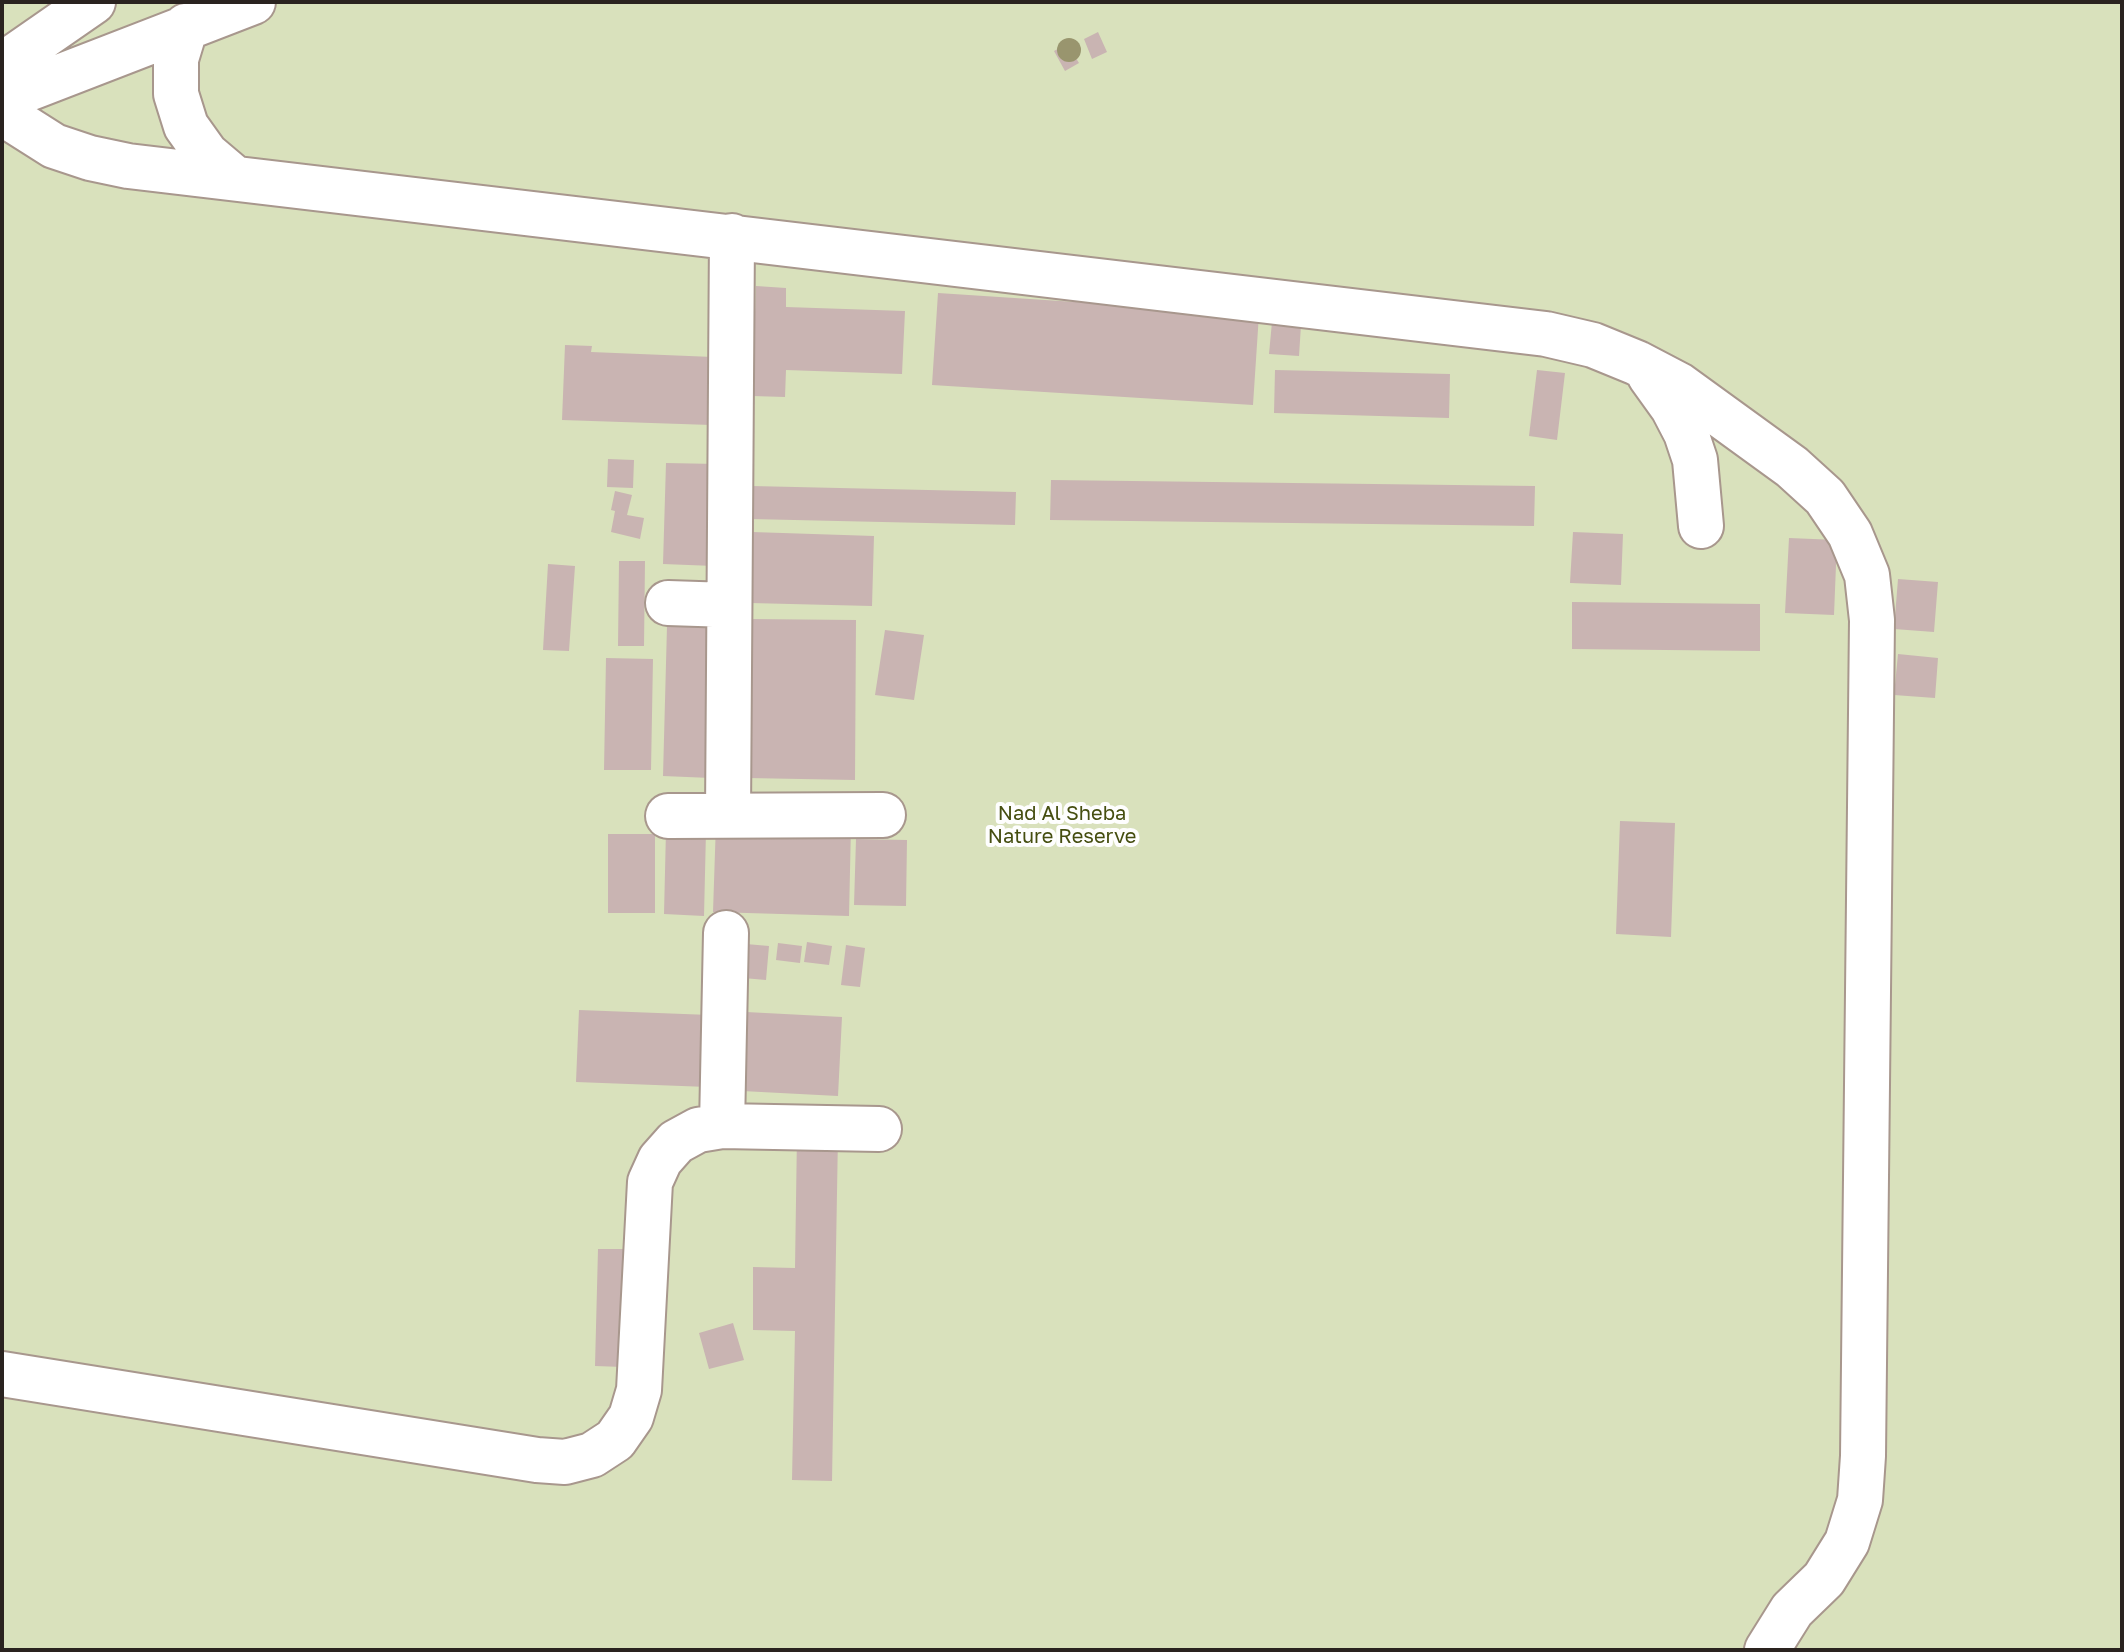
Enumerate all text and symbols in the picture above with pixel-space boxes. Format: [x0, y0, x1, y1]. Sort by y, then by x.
park label: Nad Al Sheba Nature Reserve [988, 802, 1136, 849]

